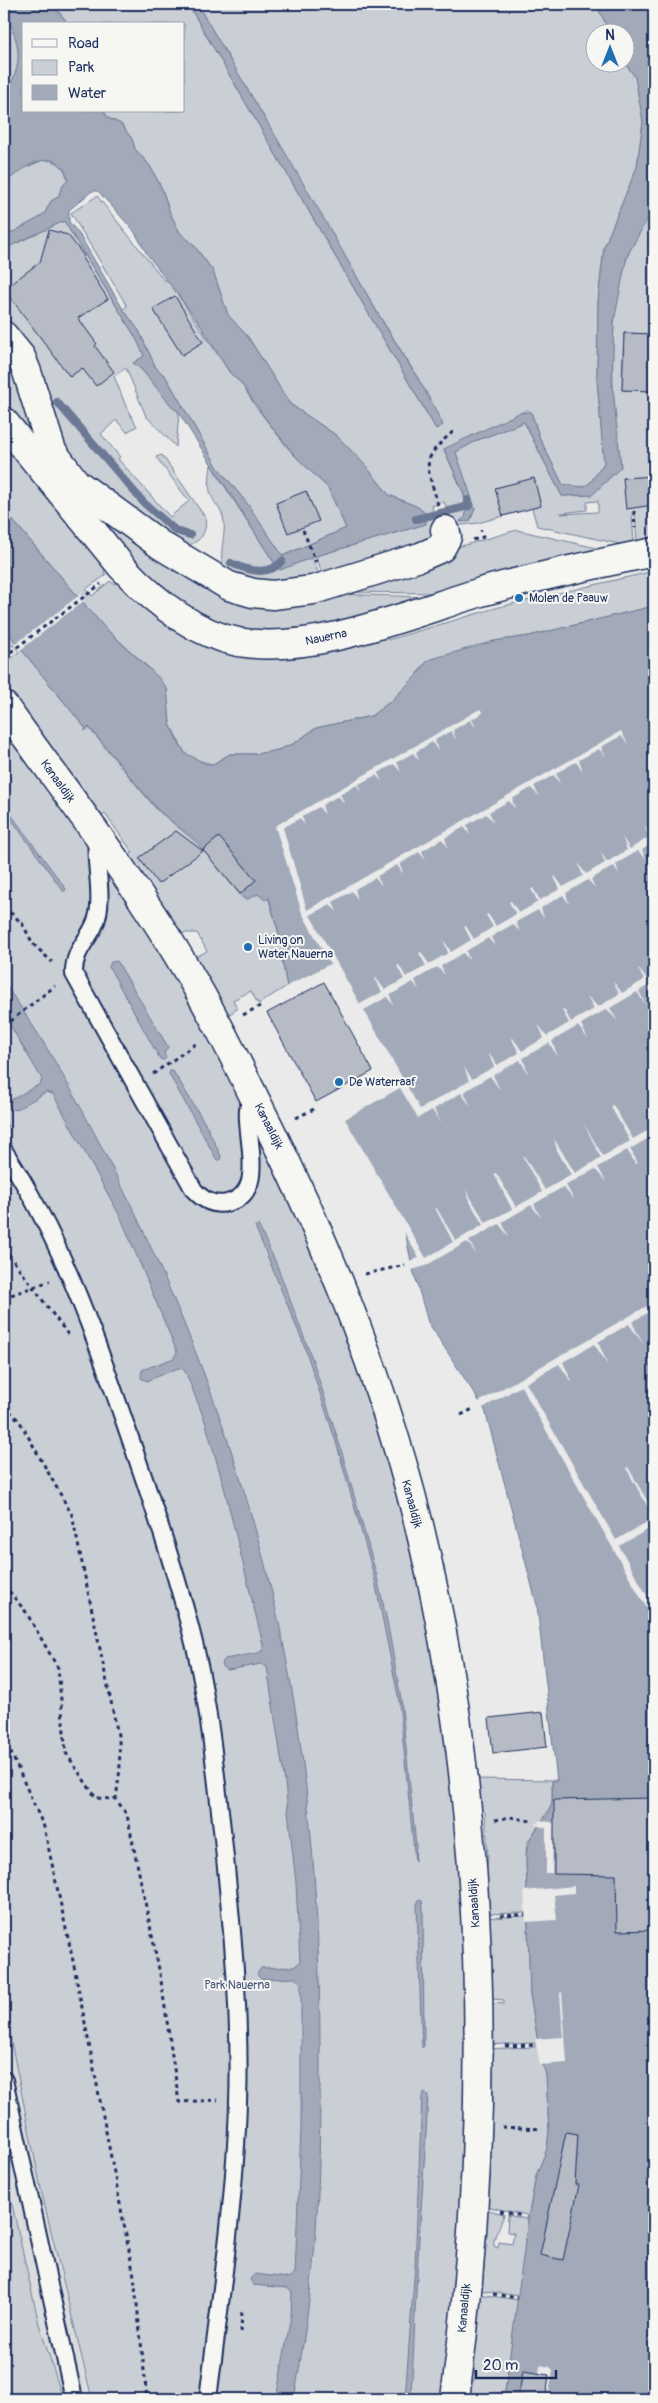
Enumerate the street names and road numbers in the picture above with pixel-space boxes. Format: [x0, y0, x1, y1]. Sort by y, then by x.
street label: Nauerna [304, 626, 349, 649]
street label: Kanaaldijk [37, 757, 78, 806]
street label: Kanaaldijk [251, 1101, 286, 1152]
street label: Kanaaldijk [398, 1478, 425, 1530]
street label: Kanaaldijk [465, 1878, 484, 1928]
street label: Kanaaldijk [455, 2283, 474, 2333]

